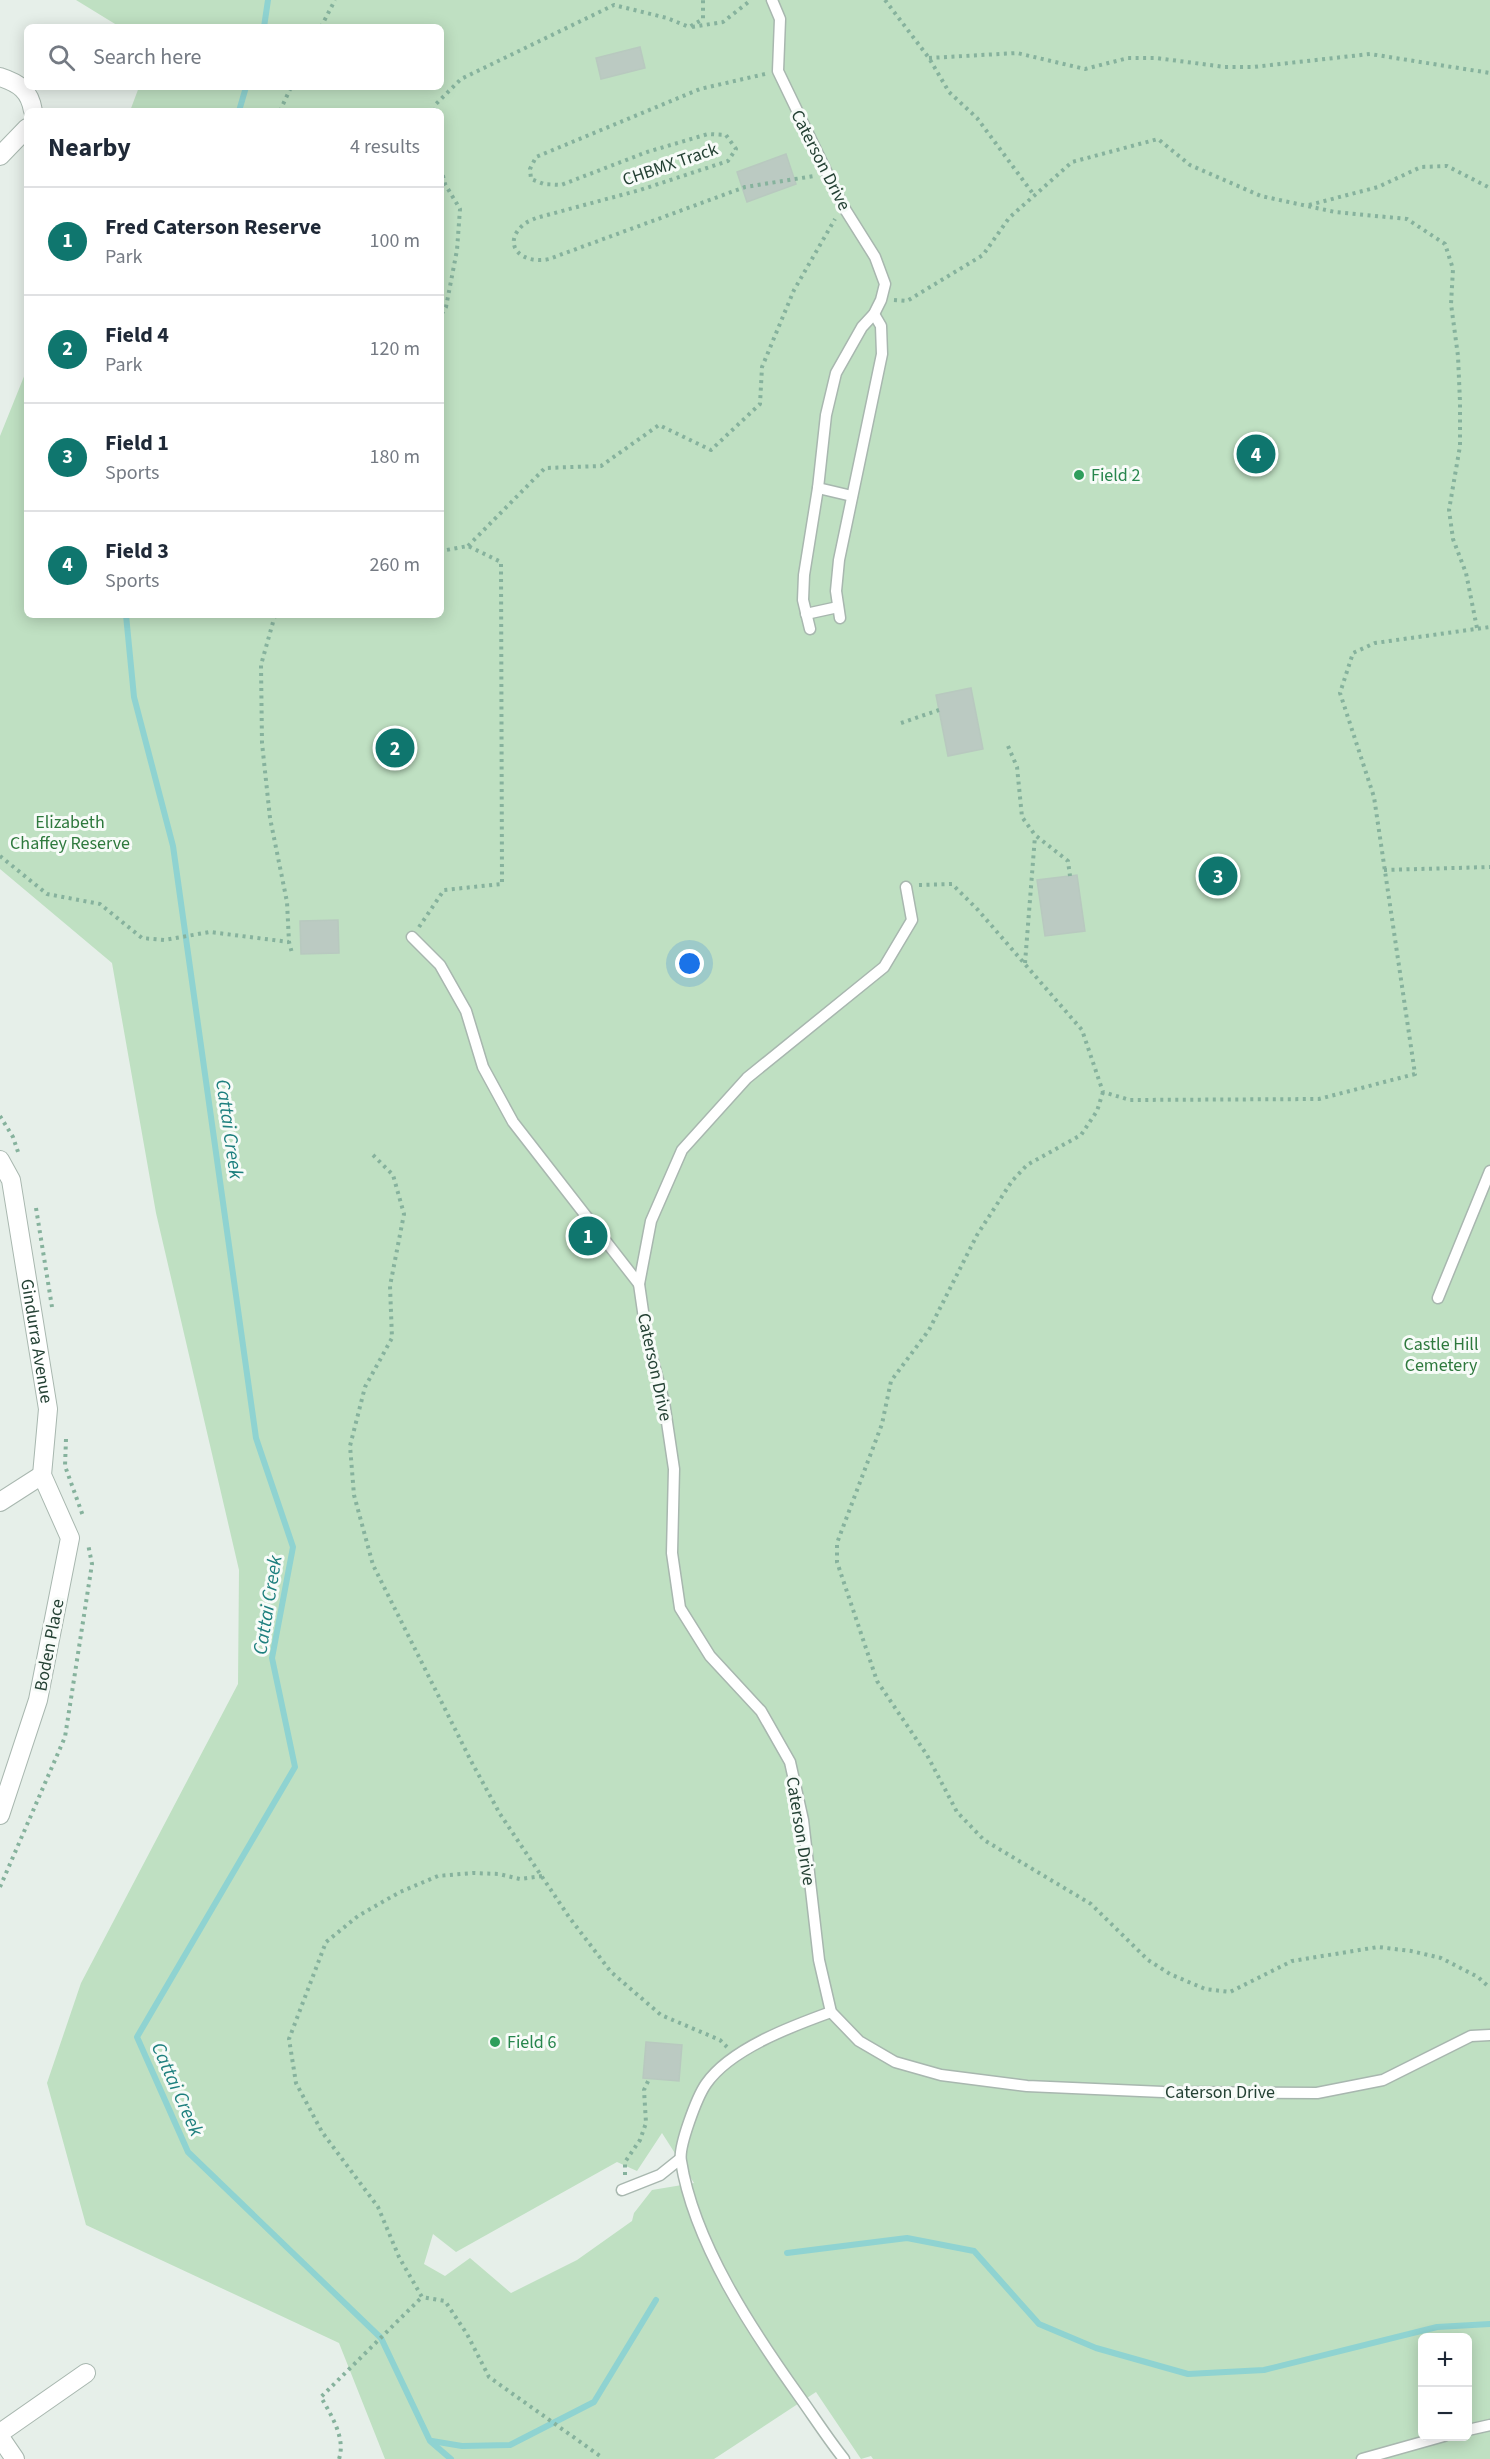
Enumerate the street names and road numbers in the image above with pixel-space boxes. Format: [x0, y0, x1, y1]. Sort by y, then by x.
street label: Caterson Drive [784, 106, 857, 215]
street label: CHBMX Track [619, 136, 721, 192]
street label: Gindurra Avenue [14, 1277, 59, 1405]
street label: Caterson Drive [631, 1311, 678, 1423]
street label: Boden Place [28, 1597, 71, 1693]
street label: Caterson Drive [780, 1775, 821, 1887]
street label: Caterson Drive [1165, 2080, 1275, 2105]

